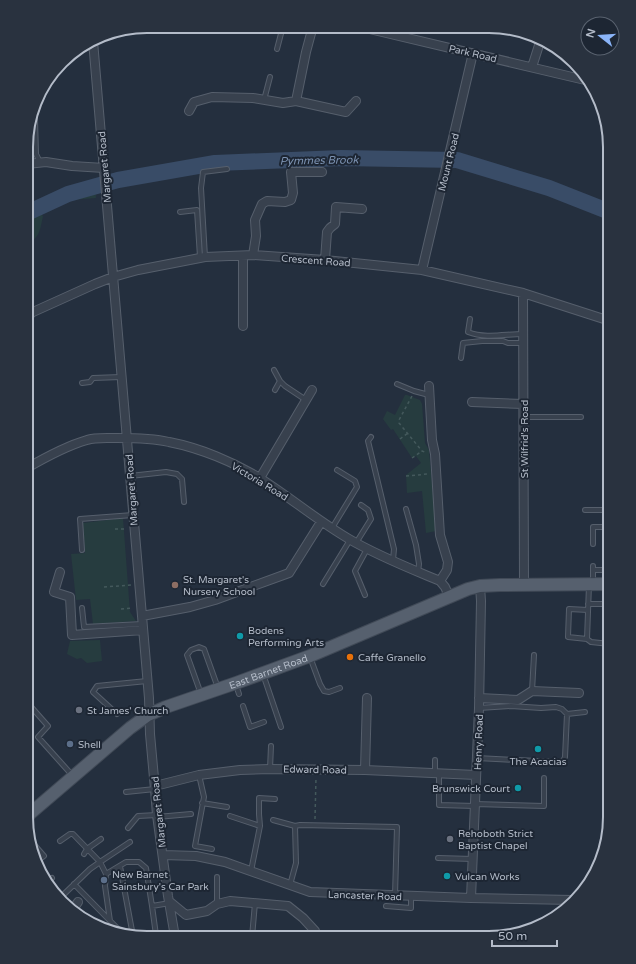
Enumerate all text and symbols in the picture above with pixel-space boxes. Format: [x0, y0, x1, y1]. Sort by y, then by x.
north arrow [580, 16, 620, 56]
text: N [583, 27, 598, 39]
street label: Park Road [448, 43, 498, 65]
street label: Margaret Road [96, 131, 114, 203]
street label: Mount Road [436, 132, 462, 192]
water label: Pymmes Brook [279, 153, 360, 168]
street label: Crescent Road [281, 253, 351, 269]
street label: St Wilfrid's Road [519, 400, 531, 478]
street label: Margaret Road [124, 454, 140, 526]
street label: Victoria Road [229, 460, 290, 504]
place label: St. Margaret's Nursery School [183, 574, 255, 598]
marker: St. Margaret's Nursery School [170, 580, 180, 590]
place label: Bodens Performing Arts [248, 625, 324, 649]
marker: Bodens Performing Arts [235, 631, 245, 641]
street label: East Barnet Road [228, 652, 309, 692]
marker: Caffe Granello [345, 652, 355, 662]
place label: Caffe Granello [358, 652, 426, 664]
marker: St James' Church [74, 705, 84, 715]
place label: St James' Church [87, 705, 168, 717]
street label: Henry Road [472, 714, 486, 770]
marker: Shell [65, 739, 75, 749]
place label: Shell [78, 739, 101, 751]
marker: The Acacias [533, 744, 543, 754]
place label: The Acacias [510, 756, 567, 768]
street label: Edward Road [283, 763, 347, 777]
street label: Margaret Road [149, 776, 169, 848]
place label: Brunswick Court [432, 783, 510, 795]
marker: Brunswick Court [513, 783, 523, 793]
place label: Rehoboth Strict Baptist Chapel [458, 828, 533, 852]
marker: Rehoboth Strict Baptist Chapel [445, 834, 455, 844]
place label: New Barnet Sainsbury's Car Park [112, 869, 209, 893]
marker: Vulcan Works [442, 871, 452, 881]
place label: Vulcan Works [455, 871, 520, 883]
marker: New Barnet Sainsbury's Car Park [99, 875, 109, 885]
street label: Lancaster Road [328, 889, 402, 903]
scale bar [492, 922, 557, 948]
text: 50 m [498, 929, 527, 943]

